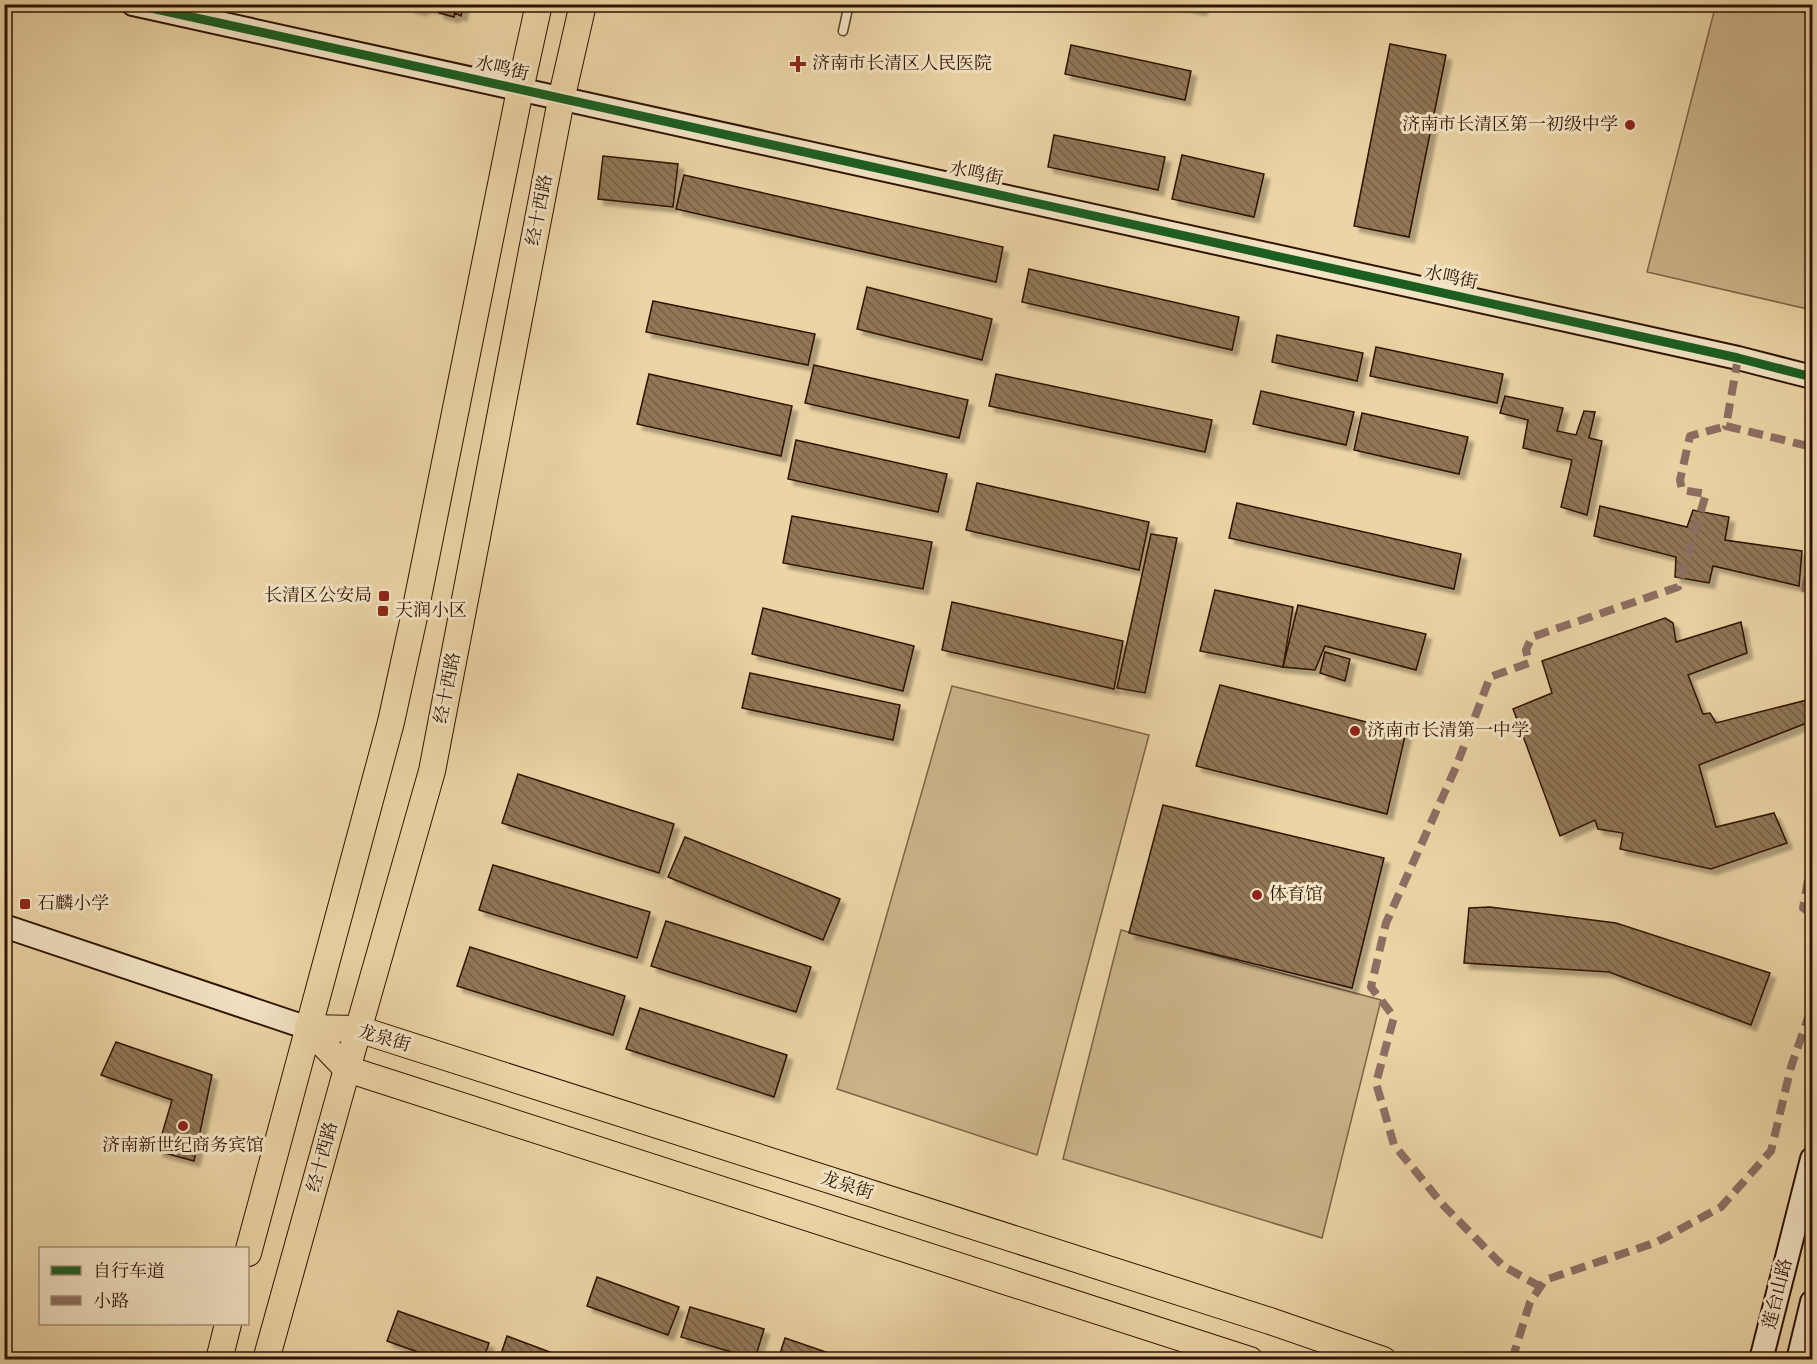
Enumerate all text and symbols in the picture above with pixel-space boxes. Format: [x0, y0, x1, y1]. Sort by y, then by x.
street label: 水鸣街 [473, 52, 531, 86]
place label: 济南市长清区人民医院 [812, 53, 992, 75]
marker: 济南市长清区人民医院 [789, 55, 807, 73]
place label: 济南市长清区第一初级中学 [1402, 114, 1618, 136]
marker: 济南市长清区第一初级中学 [1623, 118, 1637, 132]
street label: 水鸣街 [947, 158, 1005, 190]
street label: 经十西路 [522, 173, 558, 247]
street label: 水鸣街 [1422, 262, 1480, 294]
place label: 长清区公安局 [264, 585, 372, 607]
marker: 长清区公安局 [377, 589, 391, 603]
place label: 天润小区 [395, 600, 467, 622]
marker: 天润小区 [376, 604, 390, 618]
street label: 经十西路 [430, 651, 466, 725]
place label: 济南市长清第一中学 [1367, 720, 1529, 742]
marker: 济南市长清第一中学 [1348, 724, 1362, 738]
place label: 体育馆 [1269, 884, 1323, 906]
marker: 体育馆 [1250, 888, 1264, 902]
place label: 石麟小学 [37, 893, 109, 915]
marker: 石麟小学 [18, 897, 32, 911]
street label: 龙泉街 [355, 1021, 413, 1057]
marker: 济南新世纪商务宾馆 [176, 1119, 190, 1133]
street label: 经十西路 [303, 1119, 343, 1195]
place label: 济南新世纪商务宾馆 [102, 1135, 264, 1157]
street label: 龙泉街 [818, 1167, 876, 1205]
legend [39, 1247, 249, 1325]
street label: 莲台山路 [1759, 1256, 1797, 1332]
text: 自行车道 [93, 1261, 165, 1283]
text: 小路 [93, 1291, 129, 1313]

